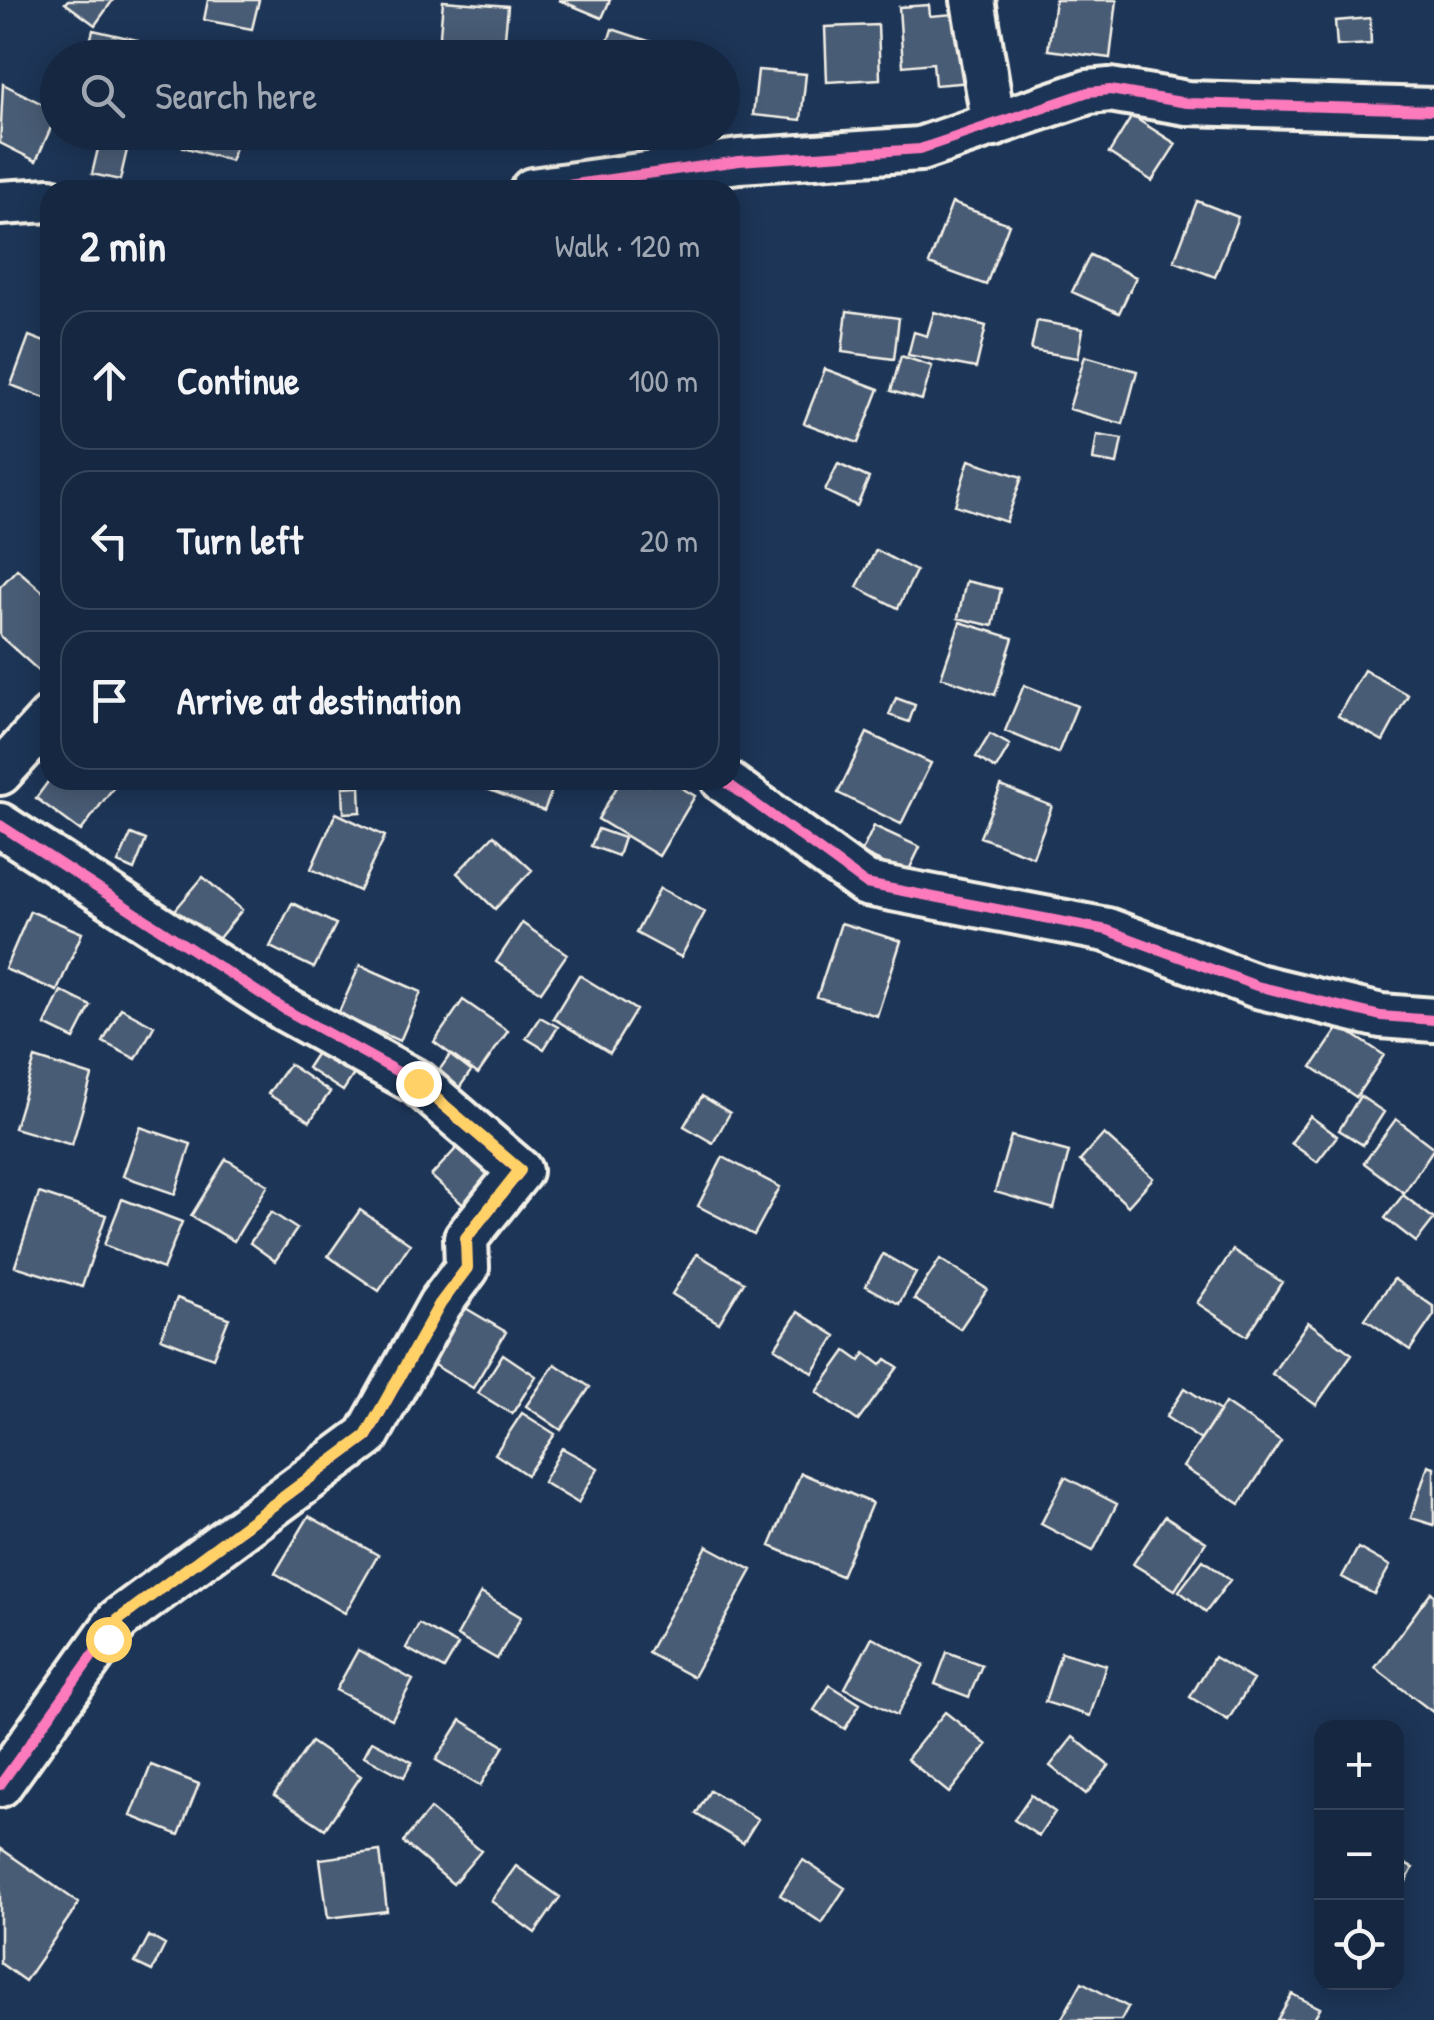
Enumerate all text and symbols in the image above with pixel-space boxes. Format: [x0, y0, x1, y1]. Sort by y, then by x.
search box [40, 40, 740, 150]
icon: search [75, 68, 130, 123]
text: Search here [155, 69, 317, 121]
text: 2 min [80, 217, 166, 274]
text: Walk · 120 m [555, 224, 700, 267]
icon: ahead [82, 353, 137, 408]
text: Continue [177, 354, 299, 406]
text: 100 m [629, 359, 698, 402]
icon: left [82, 513, 137, 568]
text: Turn left [177, 514, 302, 566]
text: 20 m [640, 519, 698, 562]
icon: arrive [82, 673, 137, 728]
text: Arrive at destination [177, 674, 461, 726]
route end [396, 1061, 442, 1107]
route start [86, 1617, 132, 1663]
map controls [1314, 1720, 1404, 1990]
button: + [1314, 1720, 1404, 1810]
button: − [1314, 1810, 1404, 1900]
button: locate [1314, 1900, 1404, 1990]

